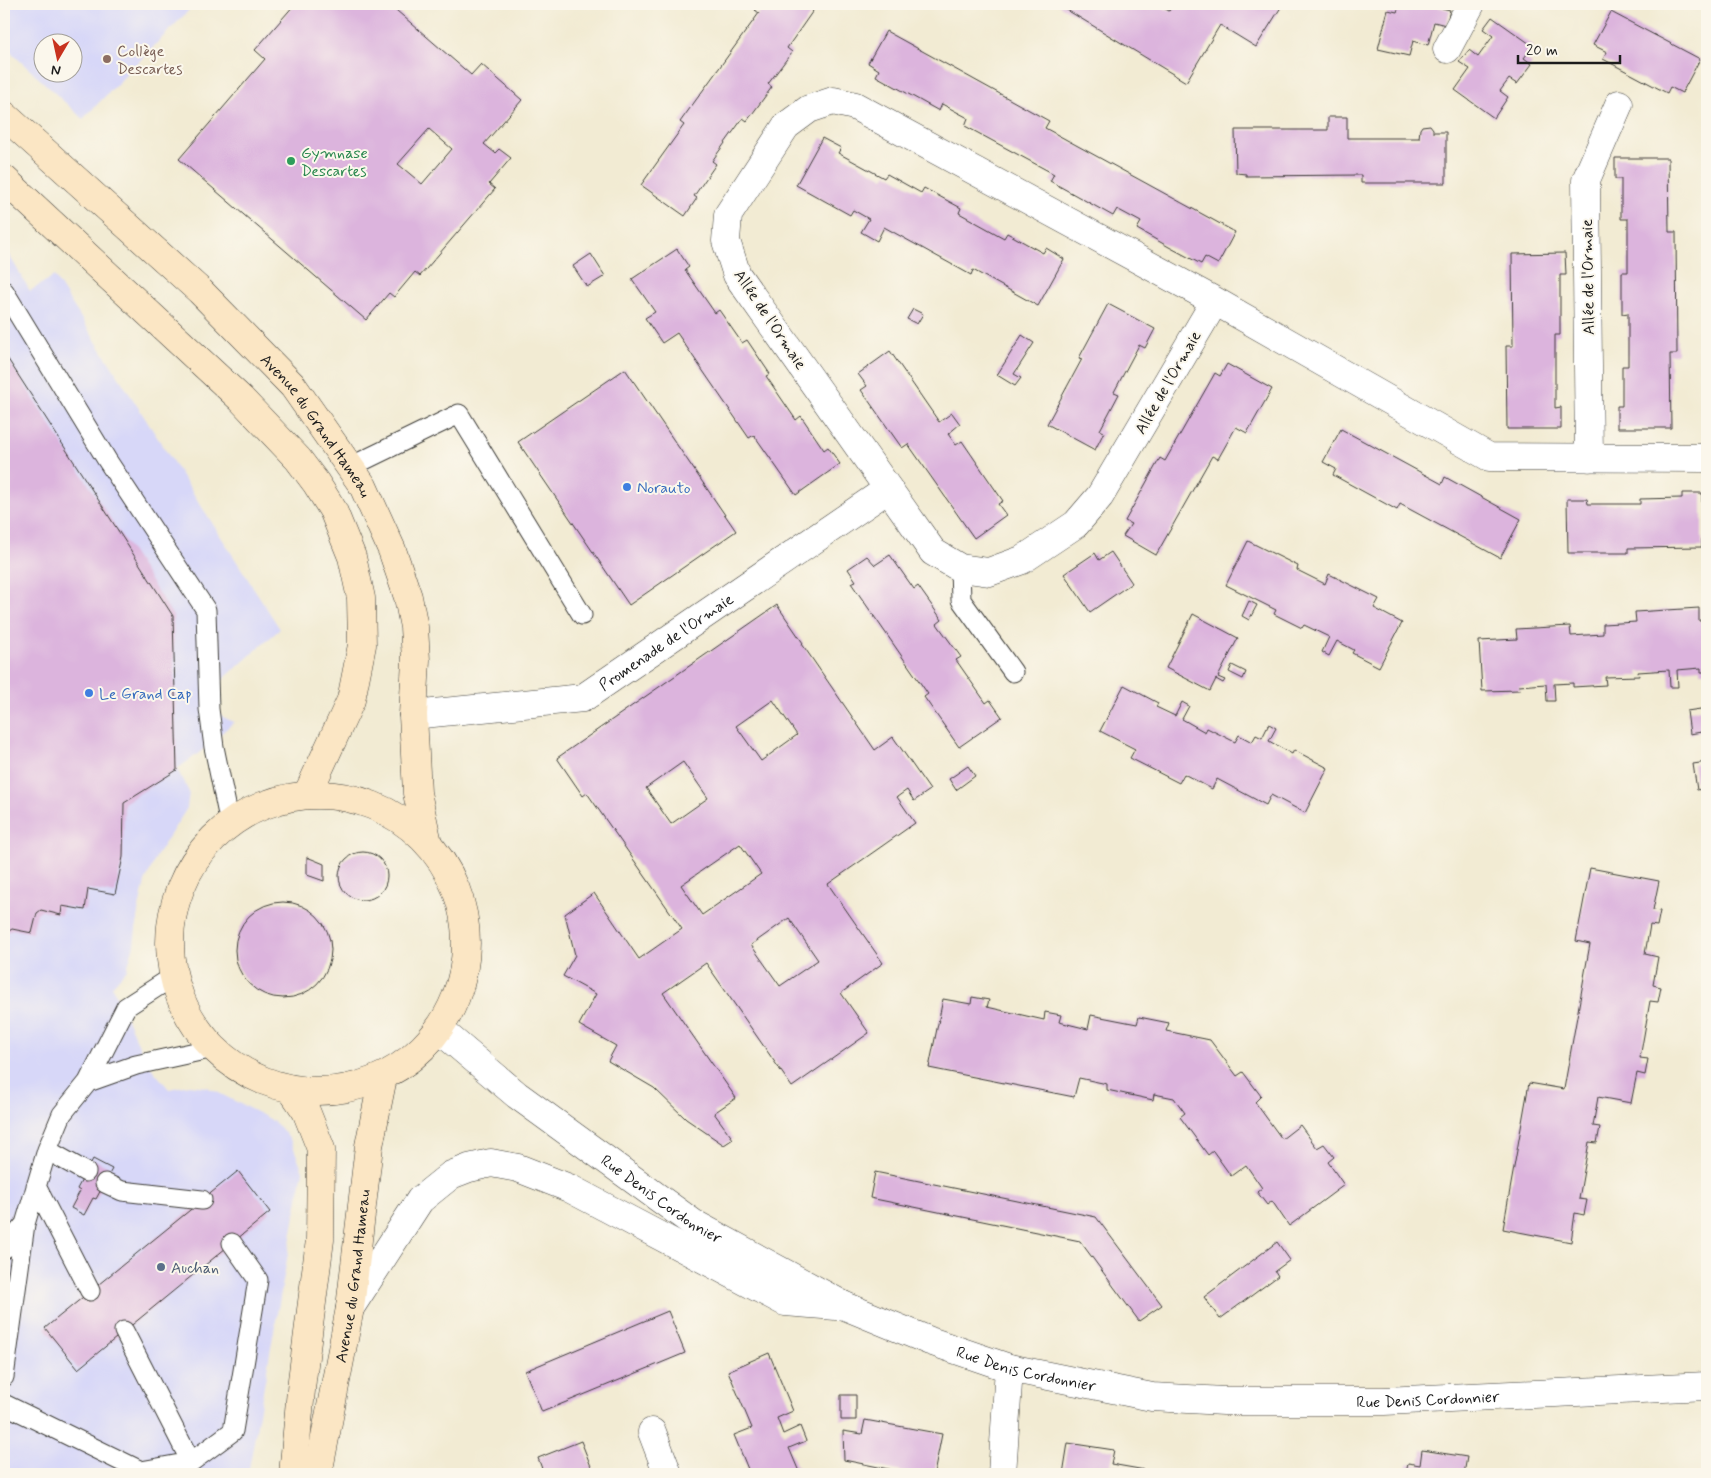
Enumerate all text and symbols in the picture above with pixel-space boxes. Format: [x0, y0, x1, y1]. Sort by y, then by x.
north arrow [32, 32, 82, 82]
scale bar [1518, 32, 1621, 64]
place label: Collège Descartes [117, 41, 183, 80]
text: 20 m [1526, 41, 1558, 61]
marker: Collège Descartes [101, 53, 113, 65]
text: N [50, 60, 62, 79]
place label: Gymnase Descartes [301, 143, 368, 182]
marker: Gymnase Descartes [285, 155, 297, 167]
street label: Allée de l'Ormaie [1577, 219, 1600, 335]
street label: Allée de l'Ormaie [729, 266, 811, 374]
street label: Allée de l'Ormaie [1130, 327, 1206, 438]
street label: Avenue du Grand Hameau [255, 350, 376, 501]
place label: Norauto [637, 478, 691, 499]
marker: Norauto [621, 481, 633, 493]
street label: Promenade de l'Ormaie [595, 589, 738, 696]
place label: Le Grand Cap [99, 684, 192, 705]
marker: Le Grand Cap [83, 687, 95, 699]
street label: Rue Denis Cordonnier [596, 1150, 726, 1249]
street label: Avenue du Grand Hameau [331, 1188, 376, 1365]
place label: Auchan [171, 1258, 219, 1279]
marker: Auchan [155, 1261, 167, 1273]
street label: Rue Denis Cordonnier [953, 1342, 1098, 1397]
street label: Rue Denis Cordonnier [1356, 1387, 1501, 1413]

